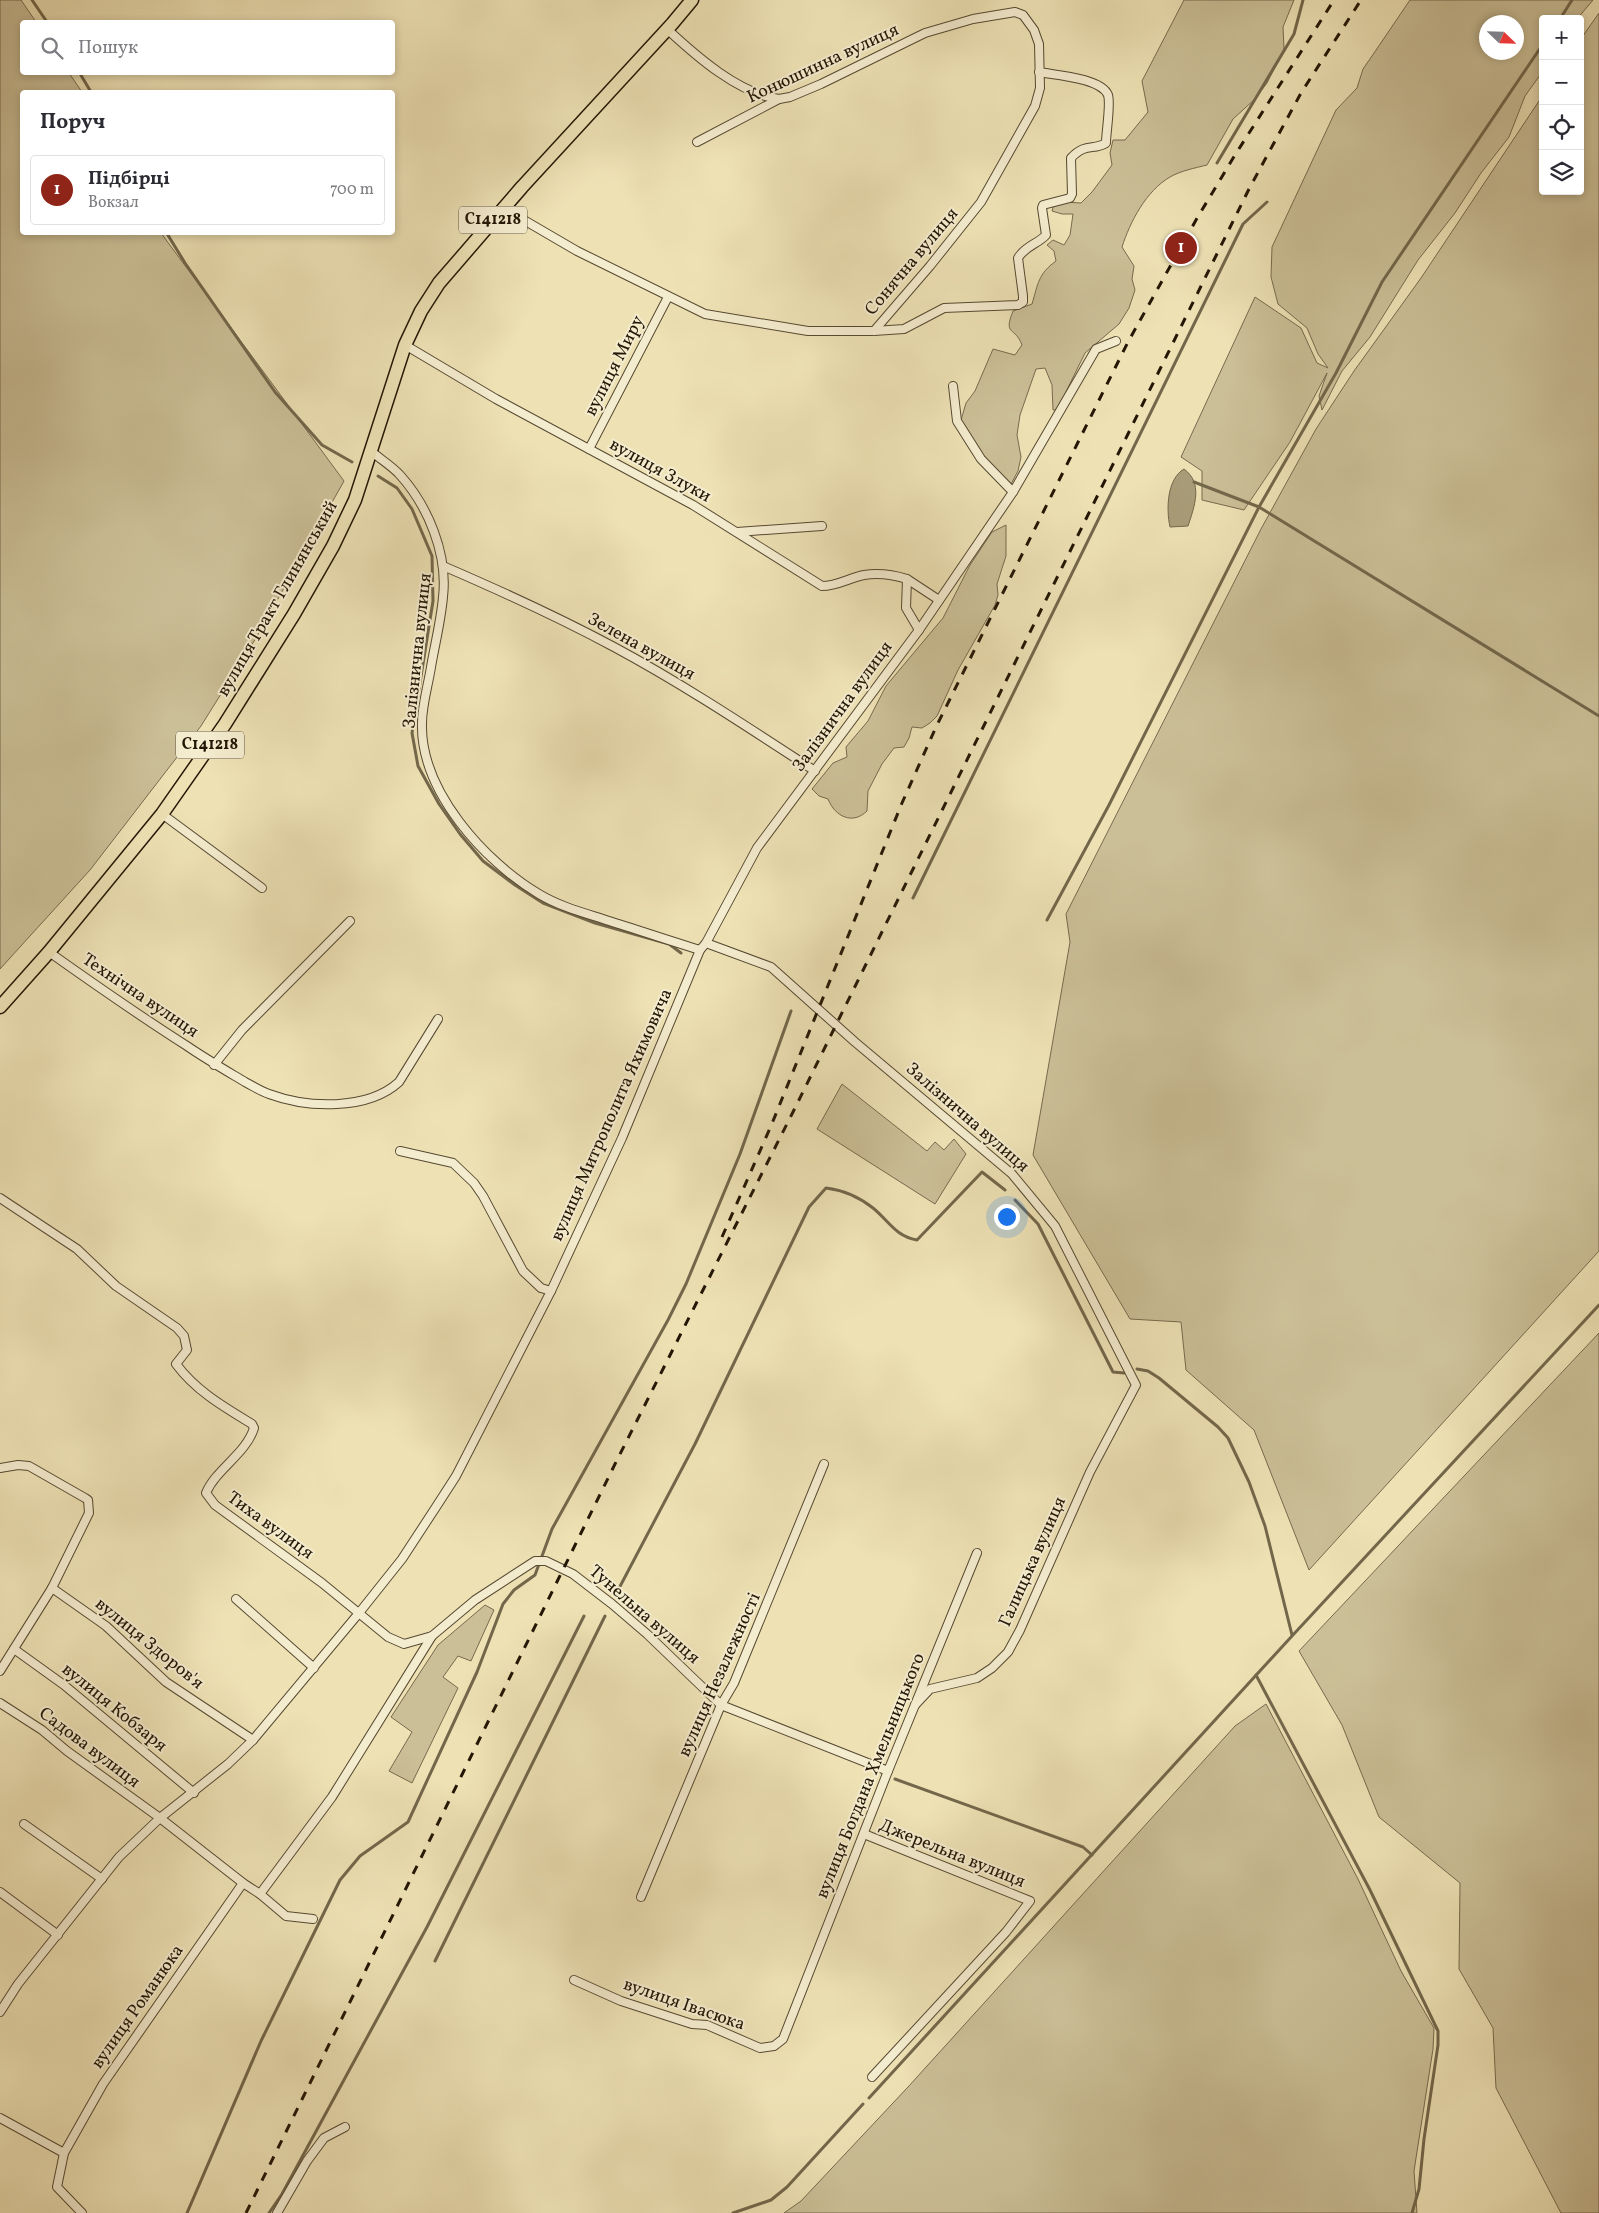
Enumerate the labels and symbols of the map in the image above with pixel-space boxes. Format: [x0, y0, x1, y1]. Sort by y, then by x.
north arrow [1479, 15, 1524, 60]
street label: Конюшинна вулиця [743, 18, 903, 110]
street label: Сонячна вулиця [859, 203, 965, 321]
road number: С141218 [459, 206, 527, 234]
pin: 1 [1165, 229, 1197, 267]
street label: вулиця Миру [579, 311, 651, 421]
street label: вулиця Злуки [605, 433, 715, 509]
street label: вулиця Тракт Глинянський [212, 496, 344, 702]
street label: Залізнична вулиця [397, 572, 439, 730]
street label: Зелена вулиця [583, 607, 699, 687]
street label: Залізнична вулиця [787, 636, 899, 778]
road number: С141218 [176, 732, 244, 758]
street label: Технічна вулиця [77, 948, 203, 1044]
street label: вулиця Митрополита Яхимовича [545, 985, 679, 1245]
street label: Залізнична вулиця [900, 1057, 1034, 1179]
your location [994, 1204, 1020, 1230]
street label: Тиха вулиця [222, 1486, 318, 1566]
street label: Галицька вулиця [993, 1493, 1073, 1631]
street label: Тунельна вулиця [583, 1560, 705, 1670]
street label: вулиця Незалежності [673, 1589, 767, 1761]
street label: вулиця Здоров'я [89, 1592, 209, 1696]
street label: вулиця Богдана Хмельницького [810, 1650, 932, 1902]
street label: вулиця Кобзаря [56, 1658, 172, 1758]
street label: Садова вулиця [33, 1702, 145, 1794]
street label: Джерельна вулиця [875, 1813, 1029, 1895]
street label: вулиця Романюка [86, 1940, 190, 2074]
street label: вулиця Івасюка [620, 1972, 748, 2038]

